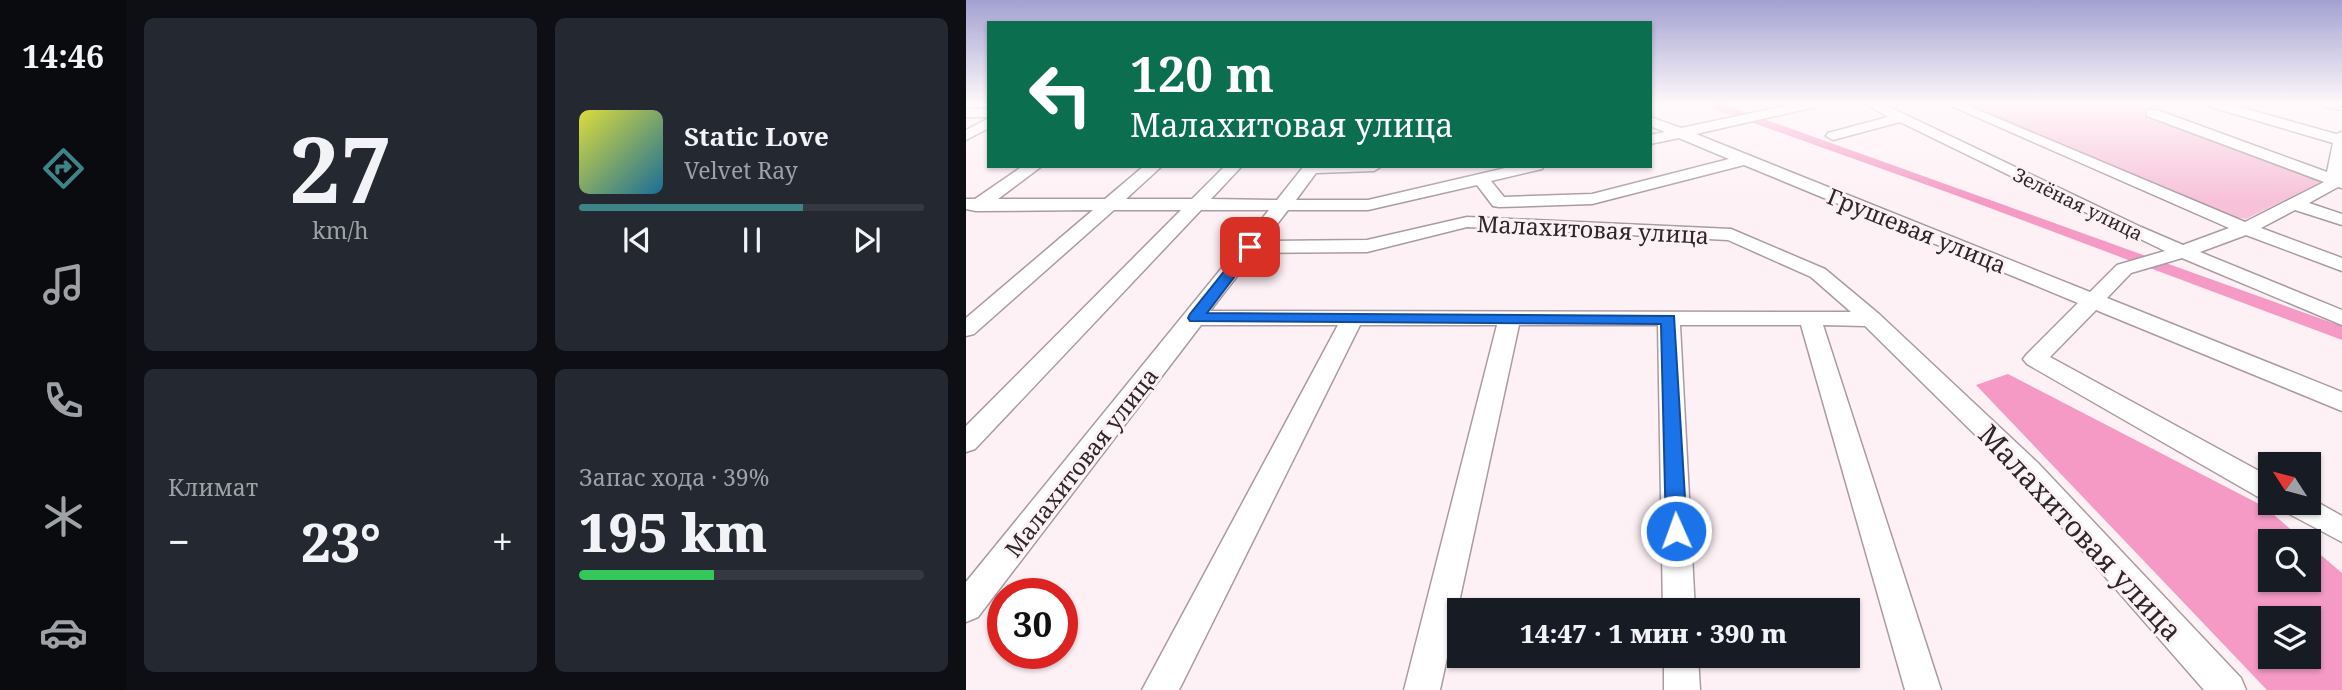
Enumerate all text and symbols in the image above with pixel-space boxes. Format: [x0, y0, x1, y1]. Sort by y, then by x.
text: 14:46 [22, 34, 104, 77]
text: 120 m [1130, 40, 1274, 106]
icon: left [1015, 49, 1106, 140]
text: Малахитовая улица [1130, 103, 1454, 146]
text: 27 [289, 106, 392, 230]
text: Static Love [684, 118, 829, 154]
icon: directions [39, 144, 88, 193]
text: Velvet Ray [684, 154, 798, 186]
street label: Зелёная улица [2009, 161, 2147, 247]
street label: Грушевая улица [1823, 179, 2011, 281]
street label: Малахитовая улица [1476, 207, 1710, 251]
text: km/h [312, 214, 369, 246]
pin [1220, 217, 1280, 277]
icon: previous [618, 221, 656, 259]
icon: pause [733, 221, 771, 259]
icon: next [848, 221, 886, 259]
icon: arrive [1231, 228, 1269, 266]
icon: music [39, 260, 88, 309]
street label: Малахитовая улица [997, 361, 1165, 563]
icon: phone [39, 376, 88, 425]
street label: Малахитовая улица [1971, 416, 2191, 648]
north arrow [2258, 452, 2320, 514]
map controls [2258, 452, 2321, 669]
text: Запас хода · 39% [579, 461, 769, 493]
text: Климат [168, 471, 258, 503]
icon: climate [39, 492, 88, 541]
position arrow [1639, 494, 1713, 568]
text: 195 km [579, 496, 767, 567]
text: 23° [301, 506, 381, 577]
text: − [168, 515, 190, 567]
text: + [492, 515, 513, 567]
button: search [2258, 529, 2321, 592]
speed limit sign: 30 [987, 578, 1078, 669]
button: layers [2258, 606, 2321, 669]
icon: car [39, 608, 88, 657]
text: 14:47 · 1 мин · 390 m [1520, 615, 1787, 651]

